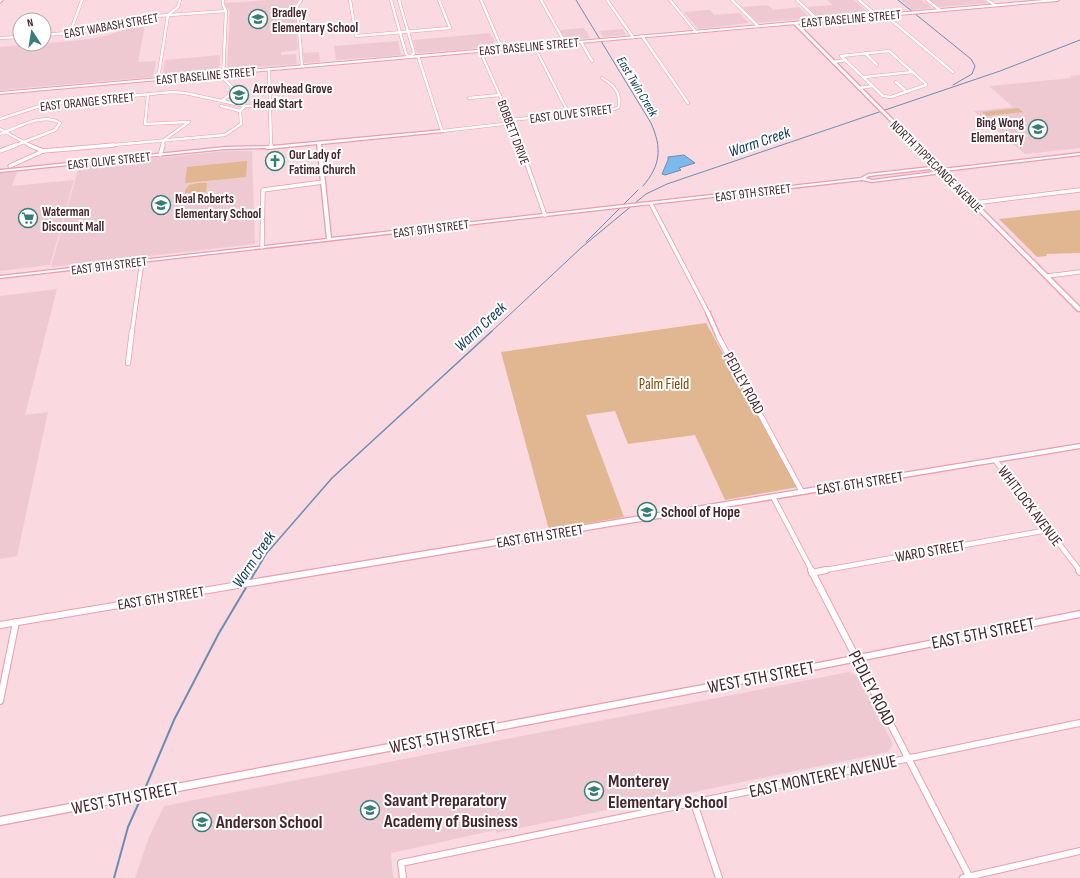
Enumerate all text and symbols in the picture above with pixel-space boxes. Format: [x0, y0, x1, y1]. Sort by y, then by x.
place label: Bradley Elementary School [272, 5, 359, 36]
street label: EAST BASELINE STREET [801, 7, 902, 31]
school or university icon: Bradley Elementary School [247, 8, 269, 30]
street label: EAST WABASH STREET [63, 10, 160, 42]
north arrow [12, 12, 52, 52]
text: N [26, 16, 34, 30]
street label: EAST BASELINE STREET [479, 35, 580, 59]
water label: East Twin Creek [613, 54, 662, 120]
street label: EAST BASELINE STREET [156, 64, 257, 88]
place label: Arrowhead Grove Head Start [252, 81, 333, 112]
school or university icon: Arrowhead Grove Head Start [228, 84, 250, 106]
street label: EAST ORANGE STREET [39, 89, 135, 115]
street label: BOBBETT DRIVE [493, 98, 533, 167]
street label: EAST OLIVE STREET [529, 101, 614, 127]
place label: Bing Wong Elementary [971, 115, 1025, 146]
street label: NORTH TIPPECANOE AVENUE [887, 117, 986, 216]
school or university icon: Bing Wong Elementary [1027, 118, 1049, 140]
water label: Warm Creek [726, 123, 794, 162]
place label: Our Lady of Fatima Church [289, 147, 356, 178]
street label: EAST OLIVE STREET [67, 149, 151, 173]
church icon: Our Lady of Fatima Church [264, 150, 286, 172]
street label: EAST 9TH STREET [714, 180, 792, 206]
place label: Neal Roberts Elementary School [175, 191, 262, 222]
school or university icon: Neal Roberts Elementary School [150, 194, 172, 216]
place label: Waterman Discount Mall [42, 204, 105, 235]
supermarket icon: Waterman Discount Mall [17, 207, 39, 229]
street label: EAST 9TH STREET [392, 216, 470, 242]
street label: EAST 9TH STREET [70, 253, 148, 279]
water label: Warm Creek [451, 298, 512, 356]
street label: PEDLEY ROAD [719, 349, 768, 418]
park label: Palm Field [639, 375, 689, 394]
street label: WHITLOCK AVENUE [993, 462, 1066, 550]
street label: EAST 6TH STREET [815, 467, 905, 500]
school or university icon: School of Hope [636, 501, 658, 523]
place label: School of Hope [661, 503, 740, 522]
street label: EAST 6TH STREET [495, 520, 585, 553]
water label: Warm Creek [229, 527, 281, 592]
street label: WARD STREET [894, 536, 966, 567]
street label: EAST 6TH STREET [116, 582, 206, 615]
street label: EAST 5TH STREET [930, 613, 1036, 654]
street label: PEDLEY ROAD [844, 647, 899, 729]
street label: WEST 5TH STREET [706, 657, 816, 698]
street label: WEST 5TH STREET [388, 717, 498, 758]
street label: EAST MONTEREY AVENUE [747, 751, 899, 802]
place label: Monterey Elementary School [608, 771, 727, 813]
street label: WEST 5TH STREET [70, 778, 180, 819]
school or university icon: Monterey Elementary School [583, 780, 605, 802]
place label: Savant Preparatory Academy of Business [383, 790, 518, 832]
school or university icon: Savant Preparatory Academy of Business [359, 799, 381, 821]
school or university icon: Anderson School [191, 811, 213, 833]
place label: Anderson School [215, 812, 322, 833]

